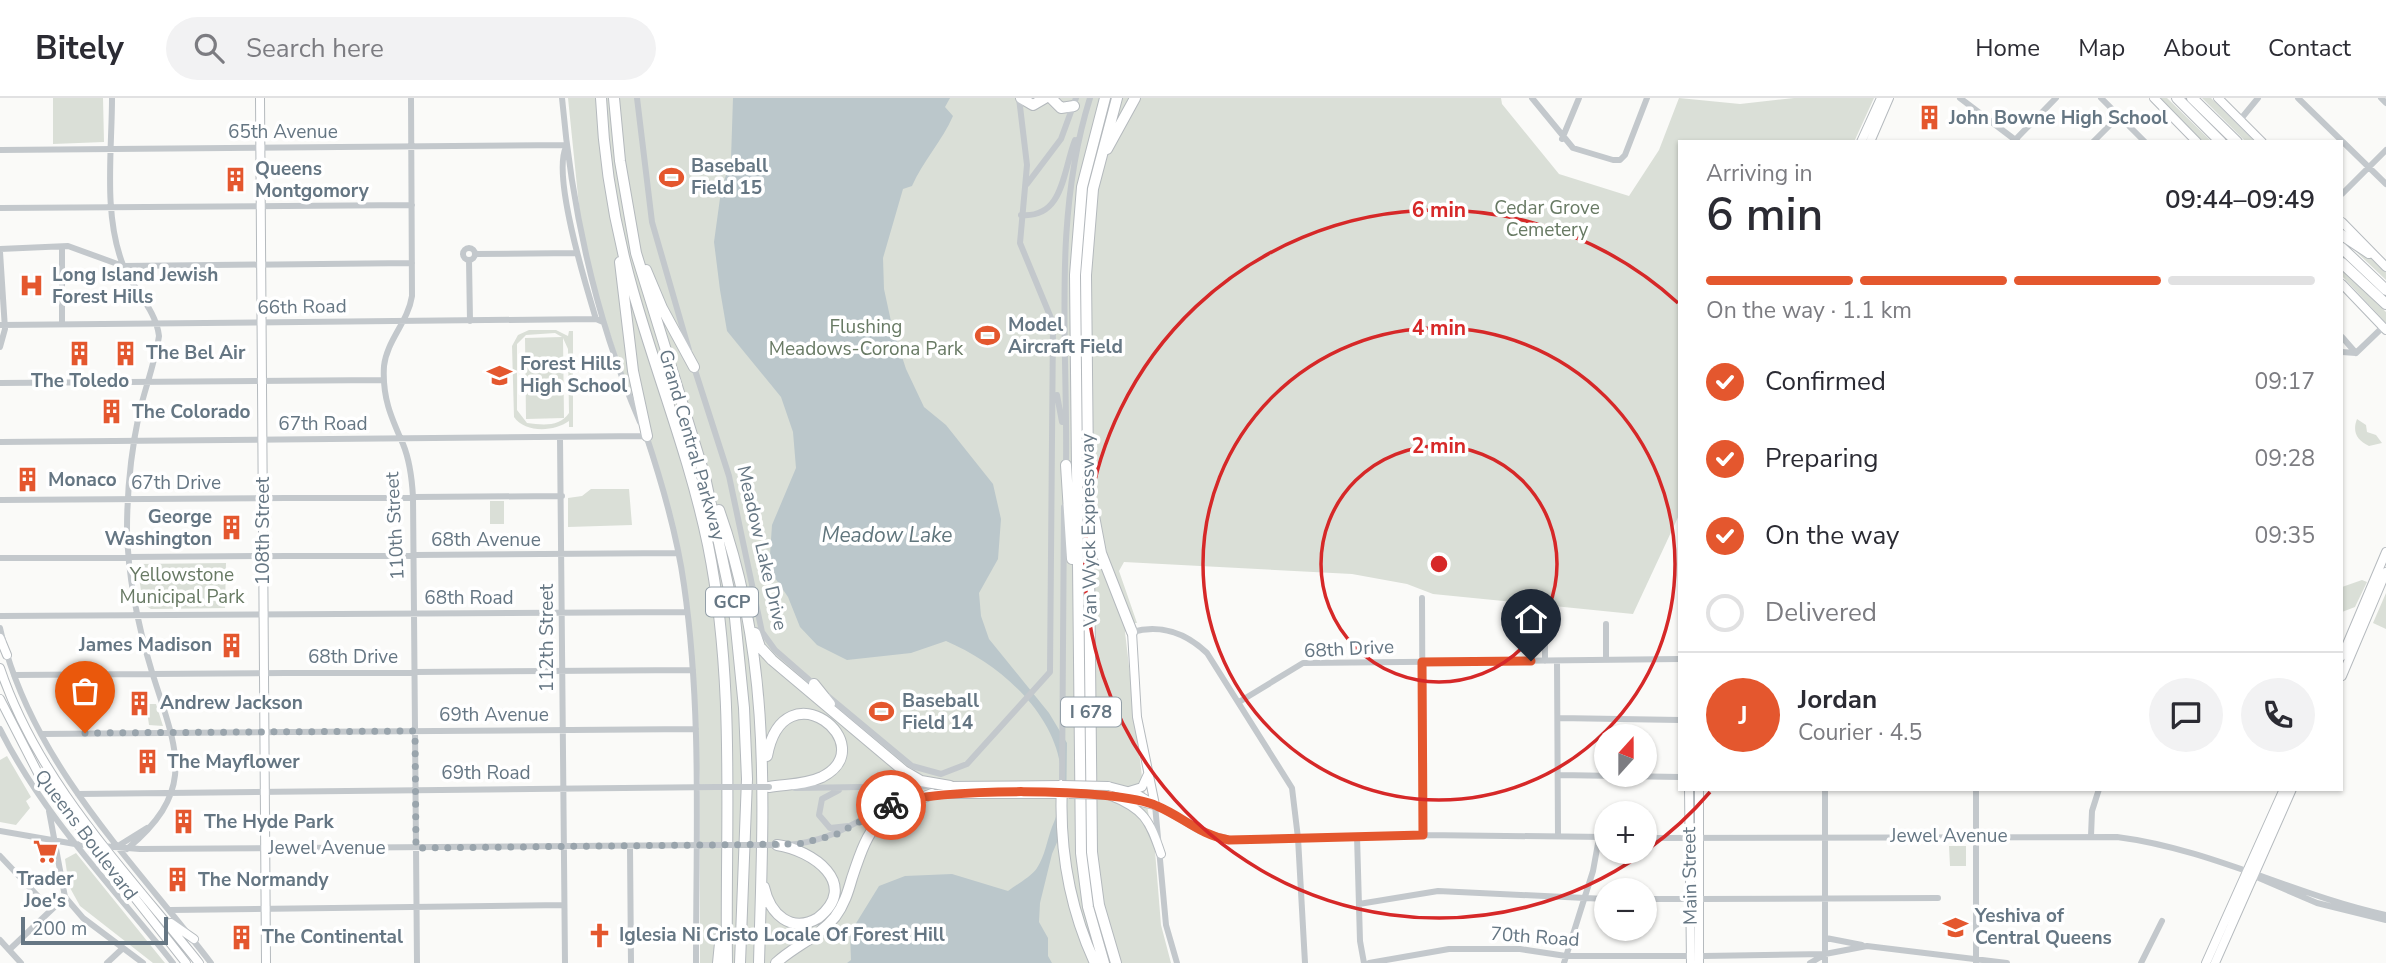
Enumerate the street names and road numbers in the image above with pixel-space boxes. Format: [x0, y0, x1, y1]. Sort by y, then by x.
street label: 65th Avenue [228, 119, 338, 145]
street label: 66th Road [257, 293, 347, 321]
street label: Grand Central Parkway [652, 347, 732, 544]
street label: 67th Road [278, 411, 368, 437]
street label: Van Wyck Expressway [1074, 433, 1104, 628]
street label: Meadow Lake Drive [730, 463, 794, 633]
street label: 67th Drive [131, 470, 221, 496]
street label: 110th Street [379, 471, 411, 581]
street label: 108th Street [250, 476, 276, 585]
street label: 68th Avenue [431, 527, 541, 553]
street label: 112th Street [534, 583, 560, 692]
street label: 68th Road [424, 585, 514, 611]
road number: GCP [706, 588, 758, 616]
street label: 68th Drive [1303, 634, 1395, 664]
street label: 68th Drive [308, 644, 398, 670]
road number: I 678 [1061, 698, 1121, 726]
street label: 69th Avenue [439, 702, 549, 728]
street label: 69th Road [441, 760, 531, 786]
street label: Queens Boulevard [28, 764, 144, 906]
street label: Jewel Avenue [1889, 823, 2008, 849]
street label: Main Street [1676, 826, 1704, 925]
street label: Jewel Avenue [267, 835, 386, 861]
street label: 70th Road [1490, 921, 1580, 953]

